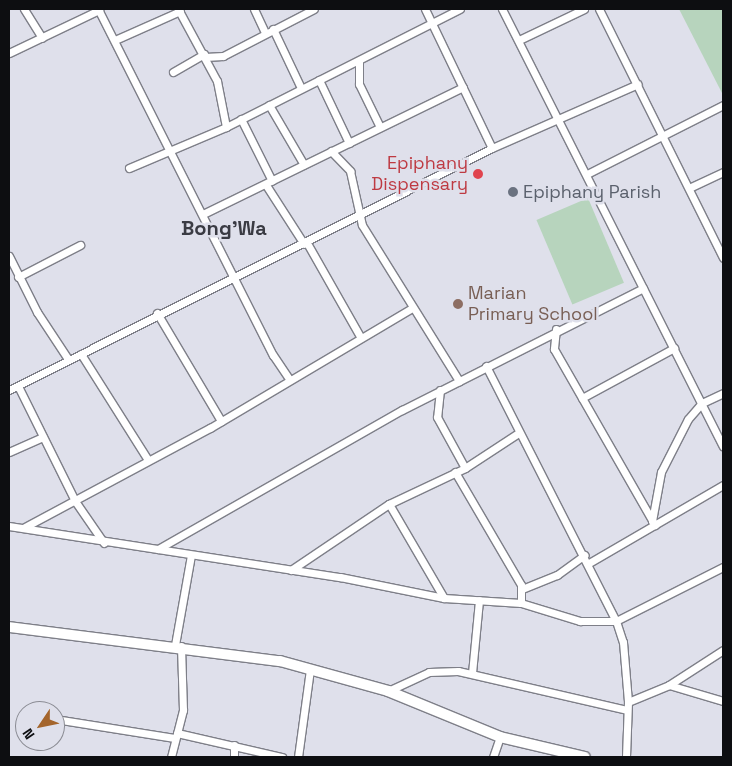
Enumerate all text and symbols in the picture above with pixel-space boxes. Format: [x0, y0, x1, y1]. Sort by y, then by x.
place label: Epiphany Dispensary [371, 153, 468, 195]
marker: Epiphany Dispensary [472, 168, 484, 180]
place label: Epiphany Parish [523, 181, 661, 203]
marker: Epiphany Parish [507, 186, 519, 198]
district label: Bong'Wa [181, 216, 267, 240]
place label: Marian Primary School [468, 283, 598, 326]
marker: Marian Primary School [452, 298, 464, 310]
north arrow [15, 701, 65, 751]
text: N [18, 725, 38, 743]

